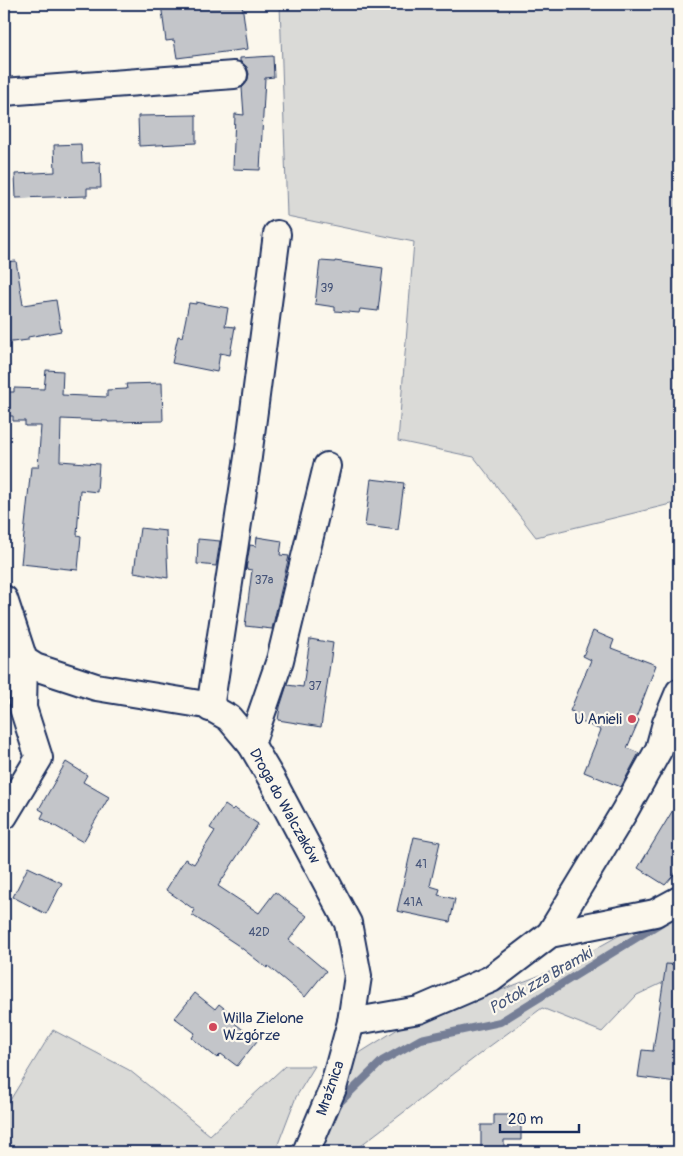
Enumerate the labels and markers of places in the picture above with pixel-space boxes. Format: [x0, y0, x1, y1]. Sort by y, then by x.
place label: U Anieli [574, 710, 622, 729]
marker: U Anieli [626, 713, 638, 725]
place label: Willa Zielone Wzgórze [223, 1009, 304, 1045]
marker: Willa Zielone Wzgórze [207, 1021, 219, 1033]

